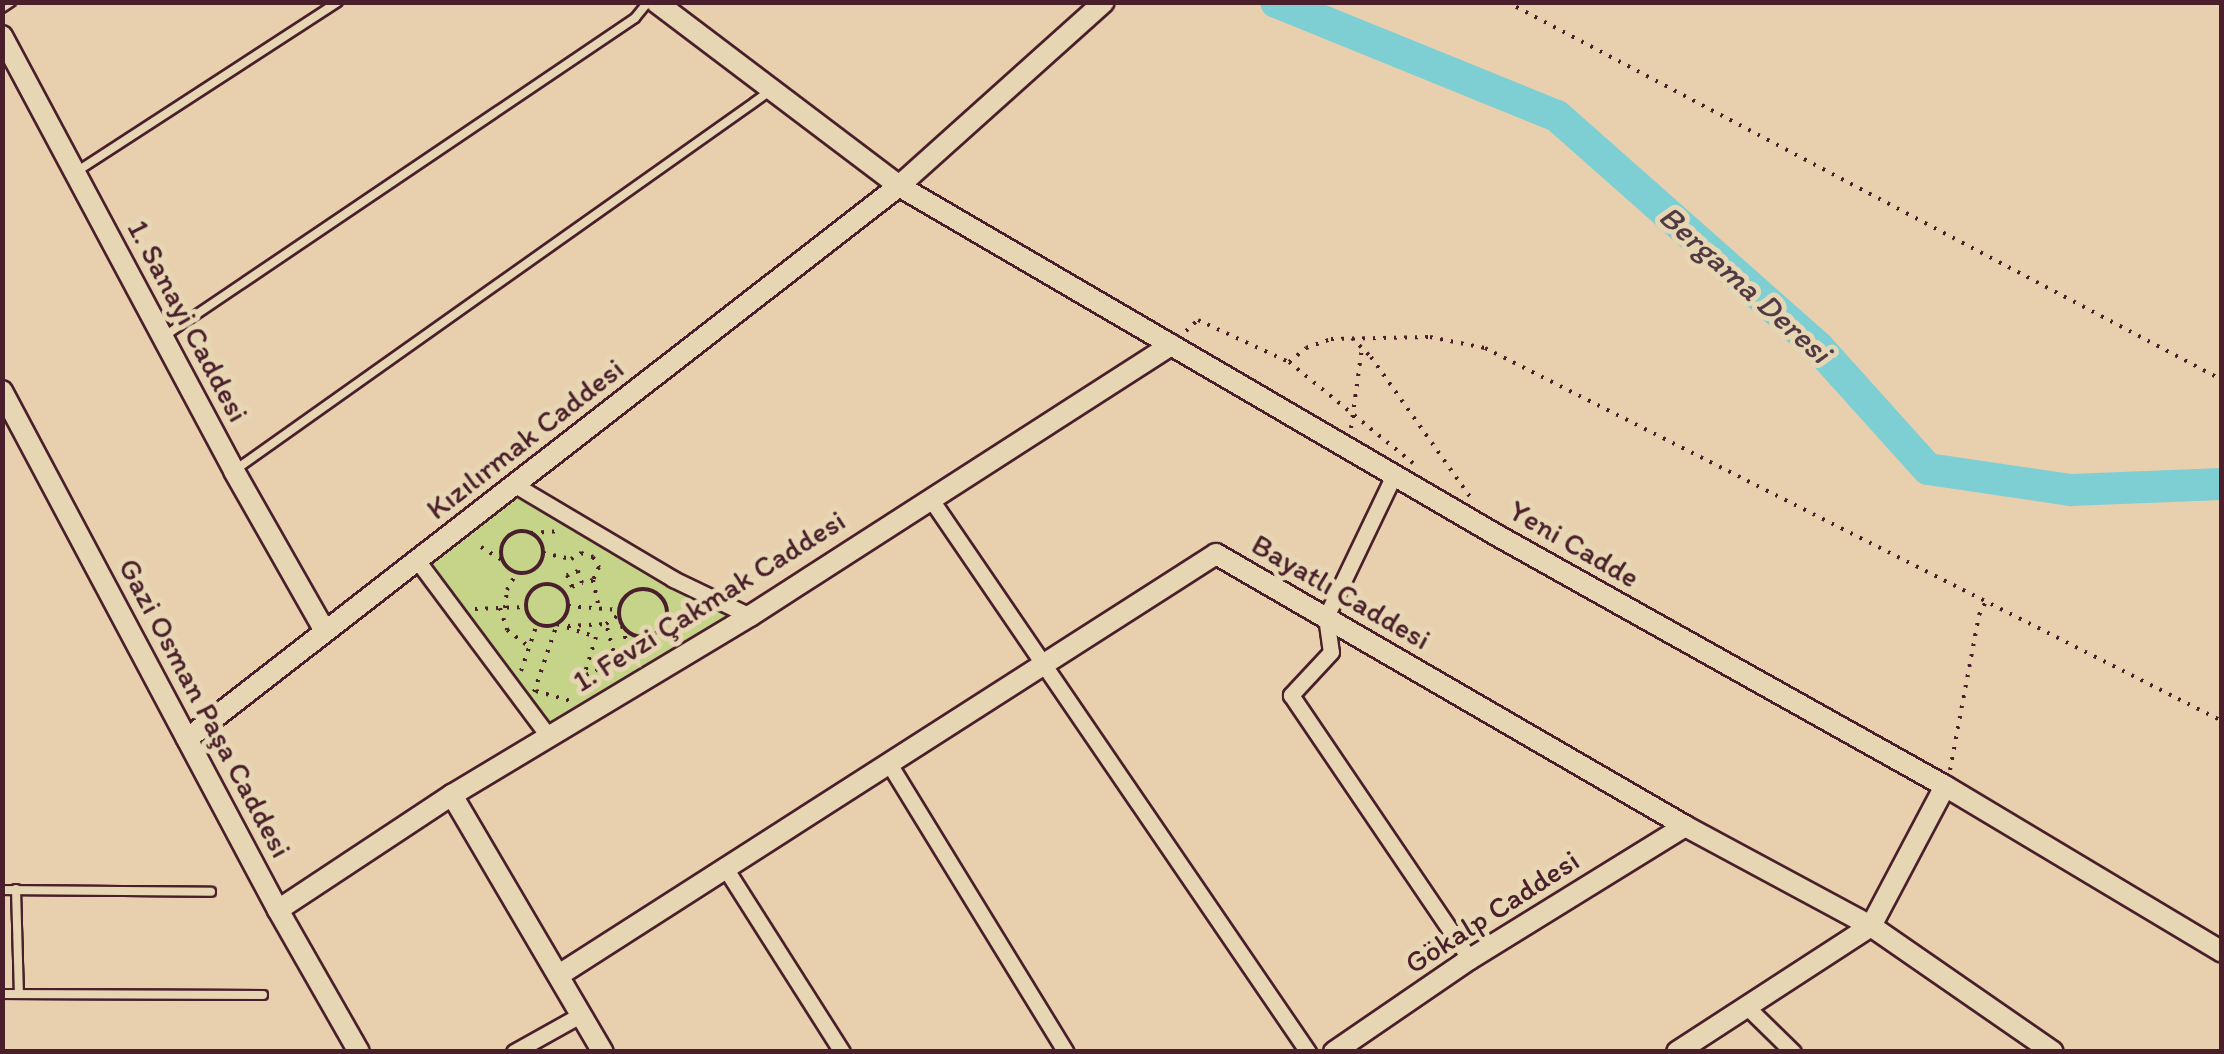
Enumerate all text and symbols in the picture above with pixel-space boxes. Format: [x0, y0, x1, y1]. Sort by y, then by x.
water label: Bergama Deresi [1651, 197, 1839, 371]
street label: 1. Sanayi Caddesi [120, 214, 256, 428]
street label: Kızılırmak Caddesi [419, 351, 631, 527]
street label: Yeni Cadde [1502, 492, 1646, 596]
street label: 1. Fevzi Çakmak Caddesi [567, 503, 851, 699]
street label: Bayatlı Caddesi [1245, 526, 1437, 658]
street label: Gazi Osman Paşa Caddesi [111, 553, 299, 863]
street label: Gökalp Caddesi [1398, 842, 1586, 982]

